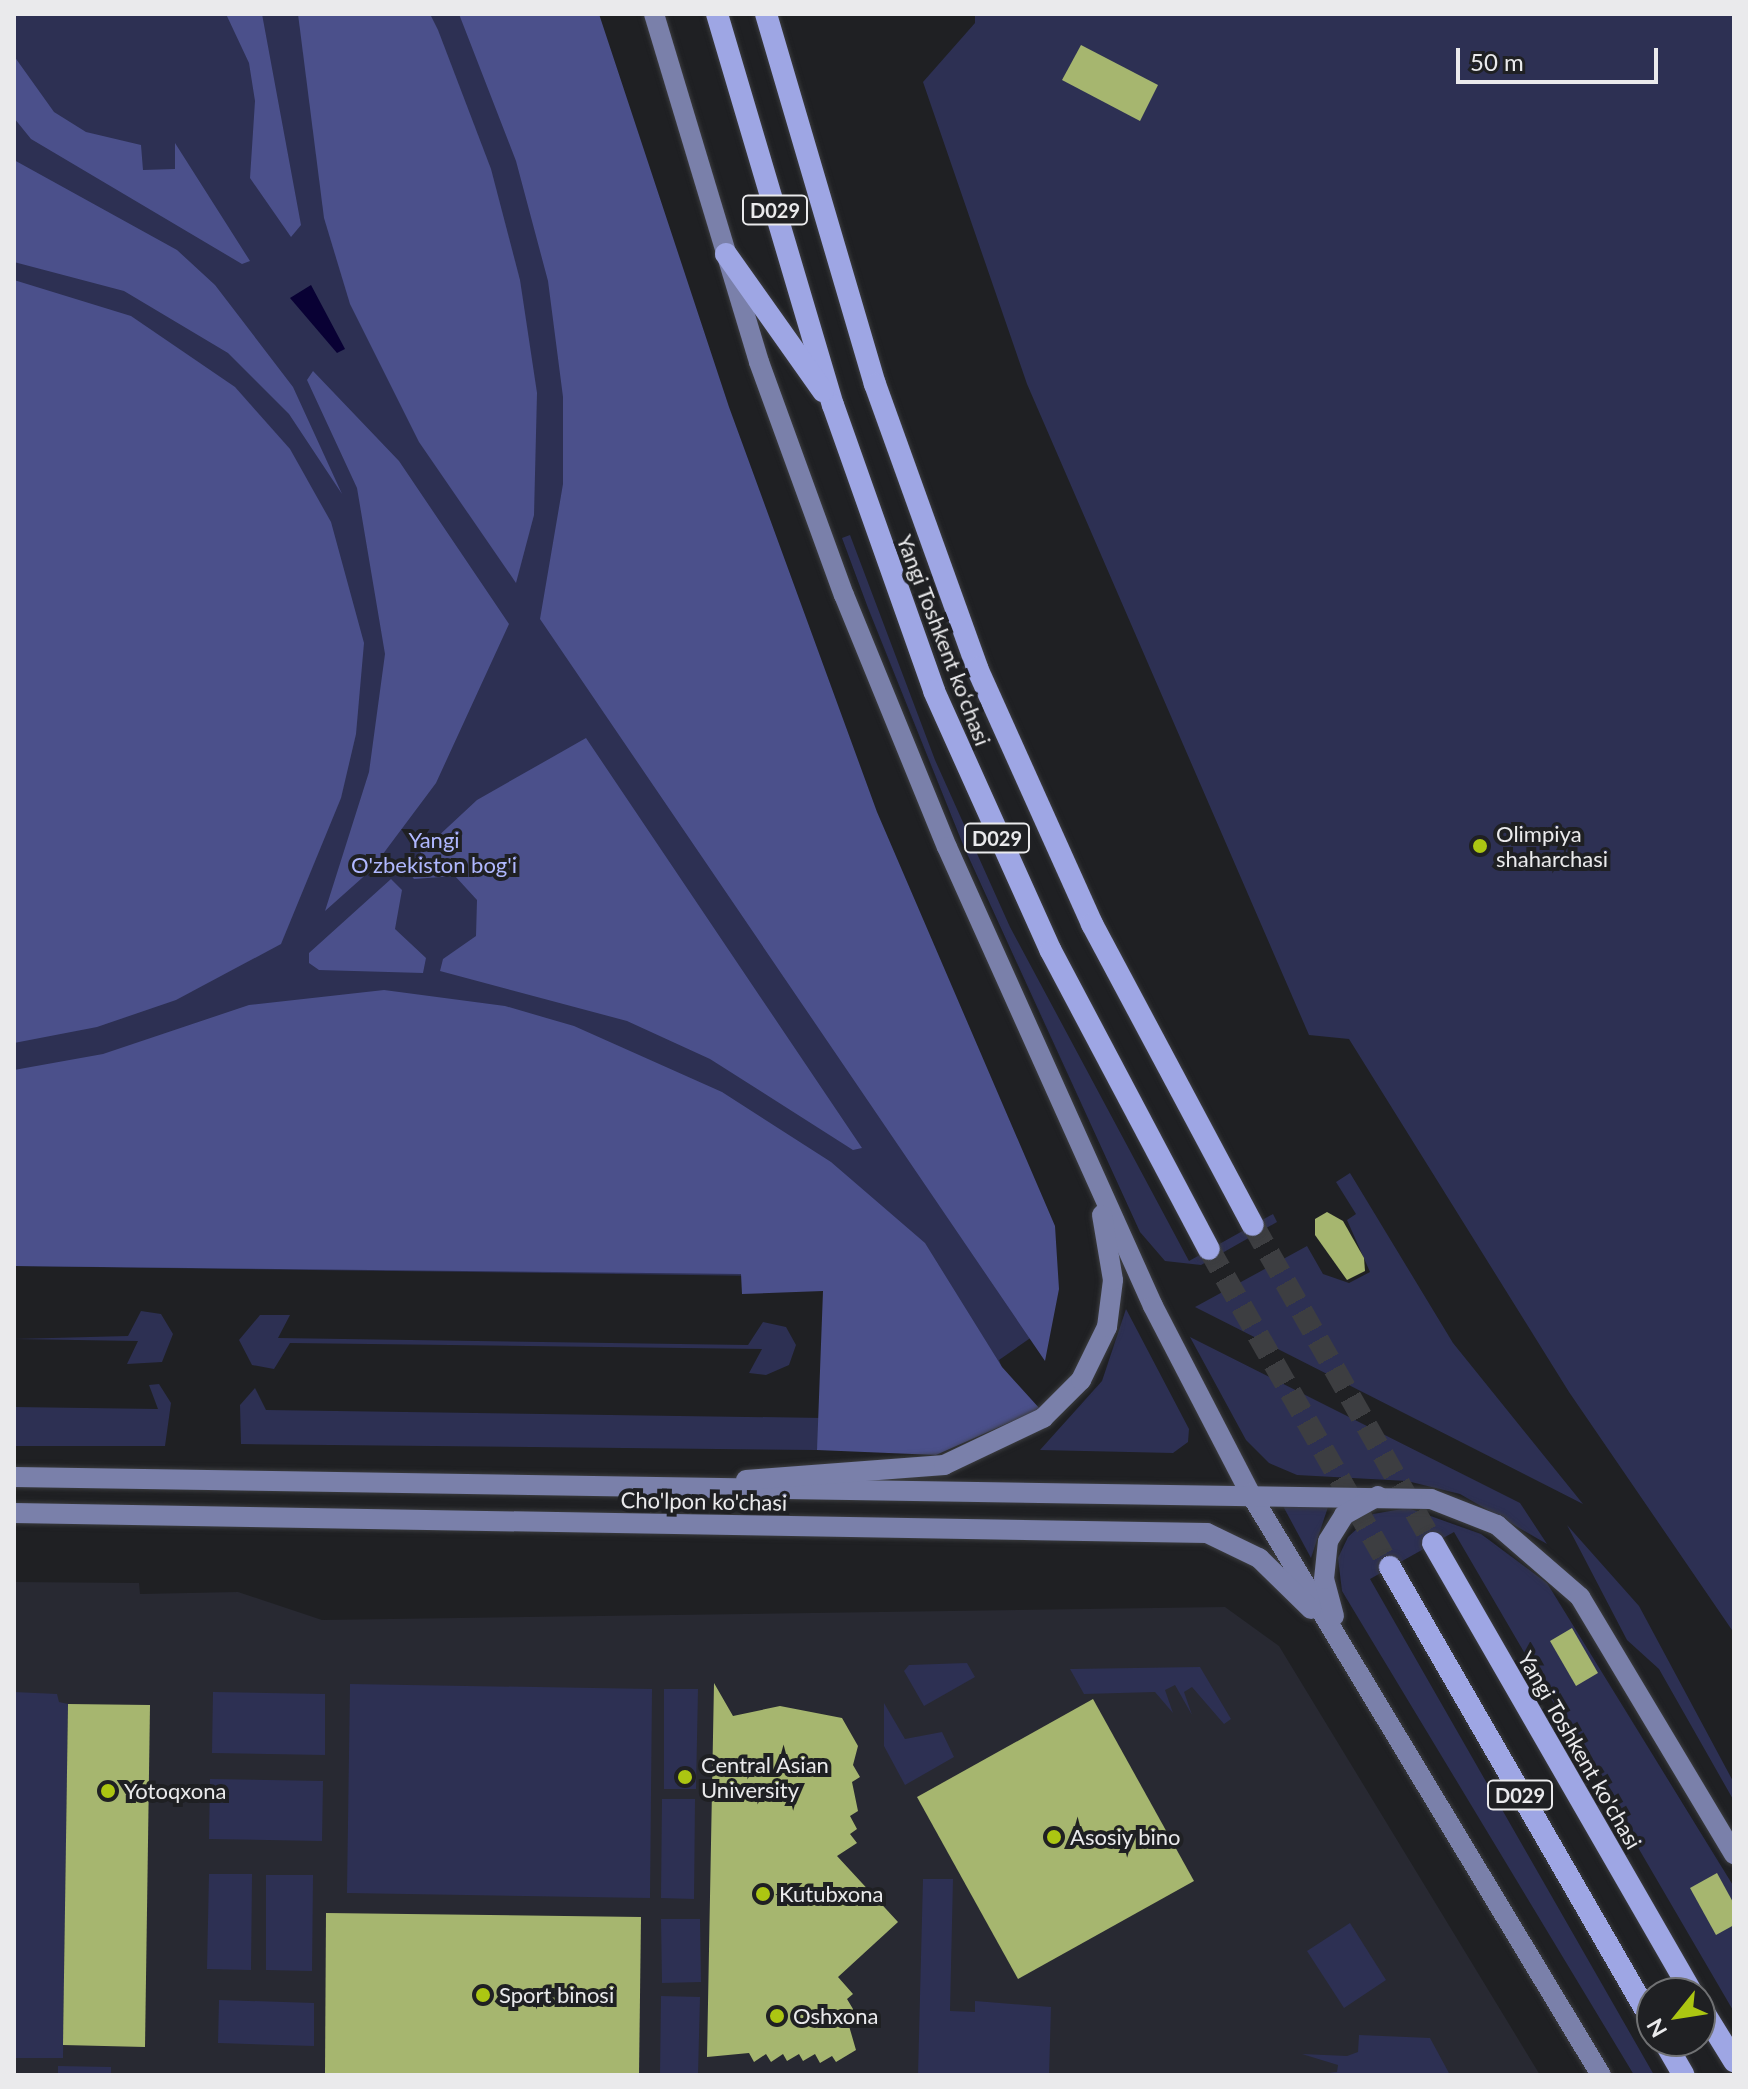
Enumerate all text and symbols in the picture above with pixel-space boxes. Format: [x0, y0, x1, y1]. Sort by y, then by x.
scale bar [1460, 32, 1662, 82]
text: 50 m [1470, 47, 1524, 76]
road number: D029 [741, 194, 809, 226]
street label: Yangi Toshkent ko‘chasi [891, 531, 997, 749]
place label: Olimpiya shaharchasi [1496, 820, 1608, 872]
road number: D029 [963, 822, 1031, 854]
park label: Yangi O'zbekiston bog'i [351, 826, 517, 878]
marker: Olimpiya shaharchasi [1471, 837, 1489, 855]
street label: Cho'lpon ko'chasi [621, 1486, 787, 1516]
street label: Yangi Toshkent ko'chasi [1512, 1646, 1648, 1854]
place label: Central Asian University [701, 1751, 830, 1802]
marker: Central Asian University [676, 1768, 694, 1786]
place label: Yotoqxona [124, 1778, 226, 1804]
road number: D029 [1486, 1779, 1554, 1811]
marker: Yotoqxona [99, 1782, 117, 1800]
place label: Asosiy bino [1070, 1824, 1181, 1850]
marker: Asosiy bino [1045, 1828, 1063, 1846]
place label: Kutubxona [779, 1881, 883, 1907]
marker: Kutubxona [754, 1885, 772, 1903]
north arrow [1636, 1977, 1716, 2057]
place label: Sport binosi [499, 1982, 614, 2008]
marker: Sport binosi [474, 1986, 492, 2004]
place label: Oshxona [793, 2003, 878, 2029]
marker: Oshxona [768, 2007, 786, 2025]
text: N [1641, 2014, 1672, 2042]

